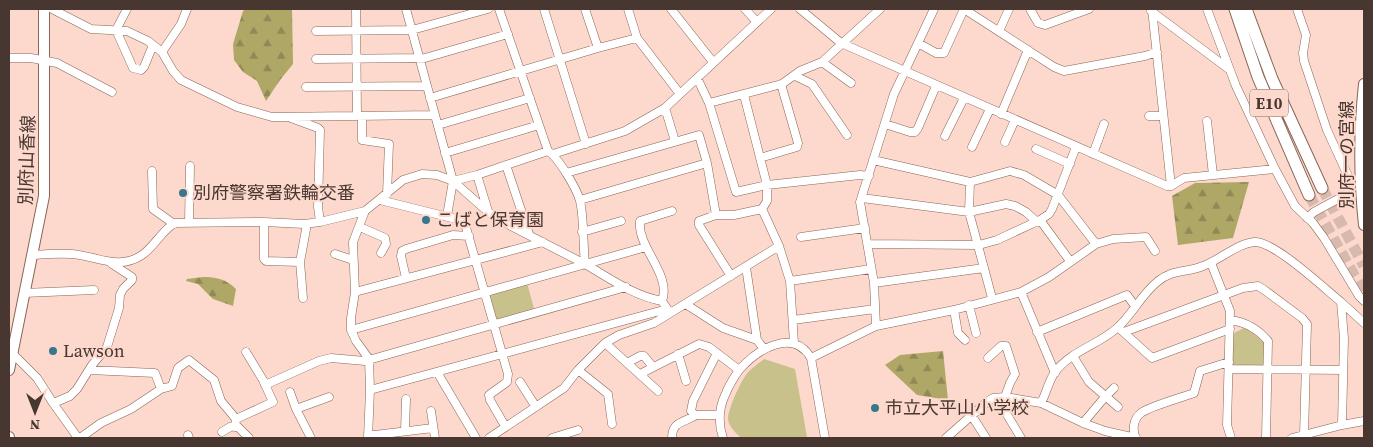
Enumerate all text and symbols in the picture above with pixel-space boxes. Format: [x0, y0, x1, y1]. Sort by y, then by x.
road number: E10 [1250, 90, 1288, 116]
street label: 別府一の宮線 [1334, 101, 1359, 209]
street label: 別府山香線 [12, 115, 41, 205]
place label: 別府警察署鉄輪交番 [193, 180, 355, 205]
marker: 別府警察署鉄輪交番 [177, 187, 189, 199]
place label: こばと保育園 [436, 207, 544, 232]
marker: こばと保育園 [420, 214, 432, 226]
place label: Lawson [63, 338, 125, 363]
marker: Lawson [47, 345, 59, 357]
north arrow [10, 387, 60, 437]
place label: 市立大平山小学校 [885, 395, 1029, 420]
marker: 市立大平山小学校 [869, 402, 881, 414]
text: N [30, 415, 40, 435]

